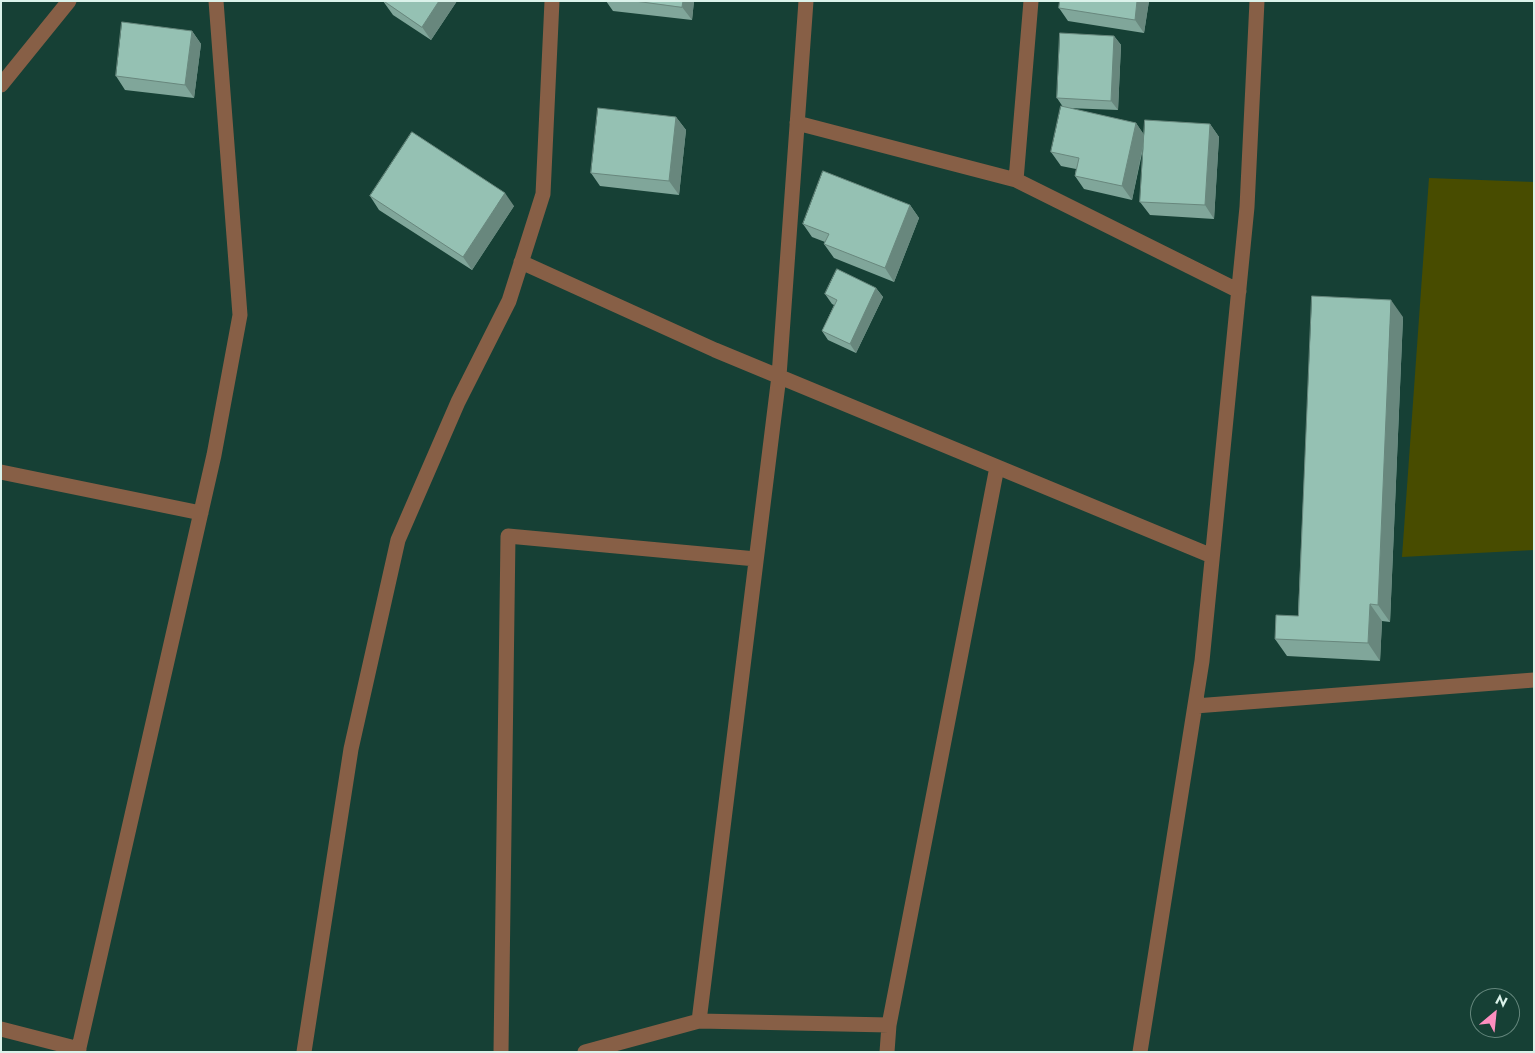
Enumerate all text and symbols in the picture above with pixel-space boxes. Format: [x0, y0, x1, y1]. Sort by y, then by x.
north arrow [1470, 988, 1520, 1038]
text: N [1492, 989, 1511, 1012]

